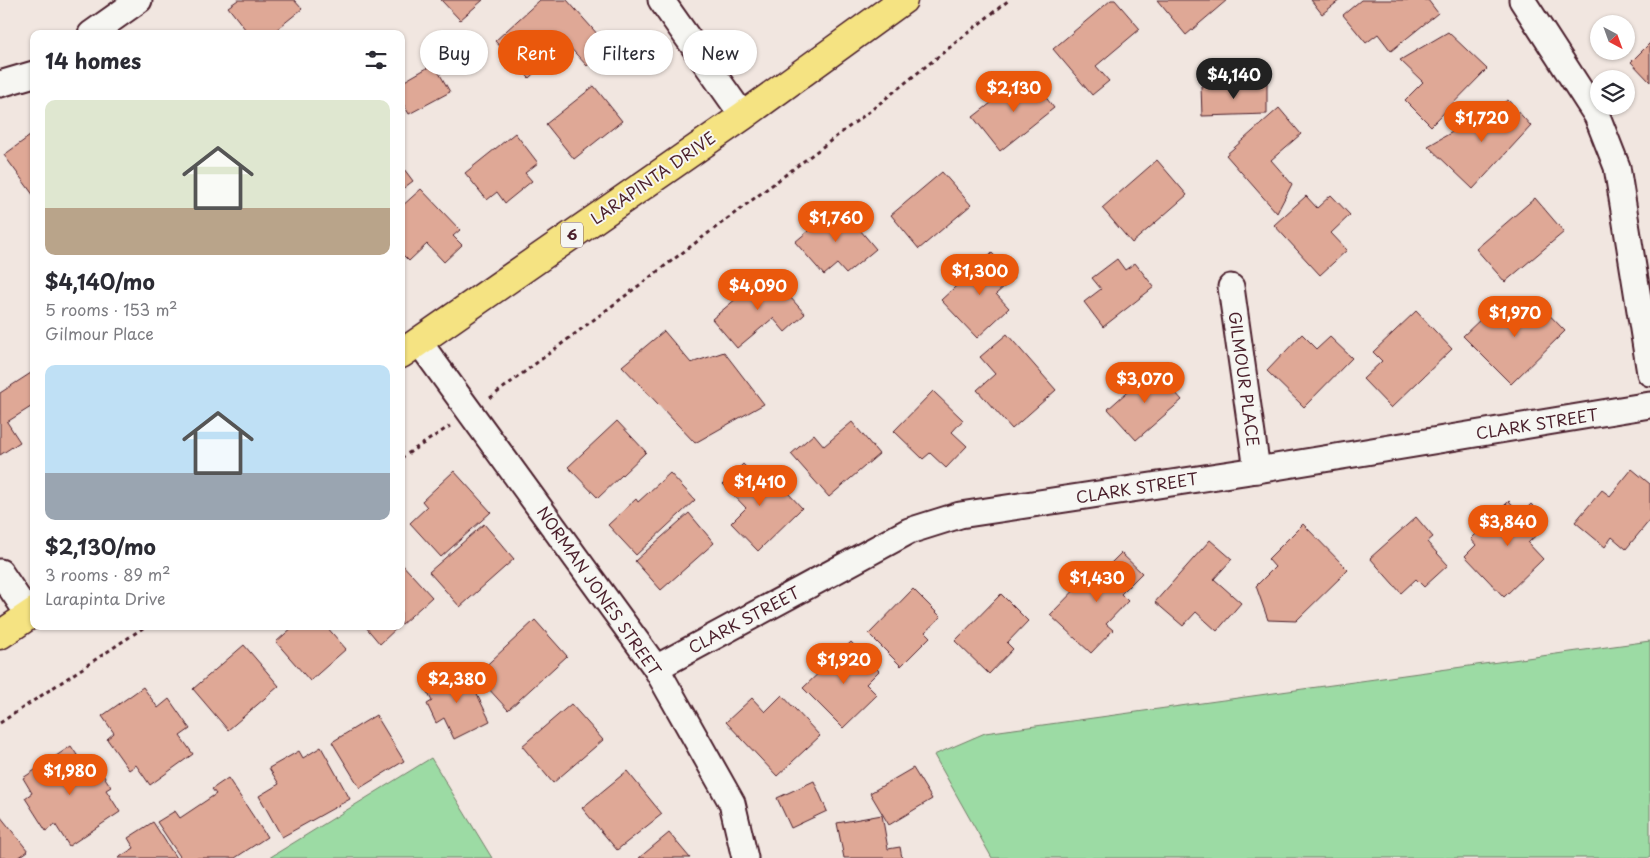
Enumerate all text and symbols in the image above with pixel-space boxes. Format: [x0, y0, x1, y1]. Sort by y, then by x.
north arrow [1590, 15, 1635, 60]
map controls [1590, 15, 1635, 115]
chip: Buy [420, 30, 488, 75]
chip: Rent [498, 30, 574, 75]
chip: Filters [584, 30, 673, 75]
chip: New [683, 30, 757, 75]
text: 14 homes [45, 44, 141, 76]
icon: filters [362, 46, 390, 74]
pin: $4,140 [1193, 58, 1275, 100]
text: $4,140 [1207, 62, 1261, 86]
pin: $2,130 [973, 70, 1055, 113]
button: layers [1590, 70, 1635, 115]
text: $2,130 [987, 75, 1041, 99]
pin: $1,720 [1441, 100, 1523, 143]
text: $1,720 [1455, 105, 1509, 129]
street label: LARAPINTA DRIVE [585, 125, 720, 229]
icon: home [173, 133, 263, 223]
pin: $1,760 [795, 200, 877, 243]
text: $1,760 [809, 205, 863, 229]
road number: 6 [561, 222, 583, 248]
pin: $1,300 [939, 254, 1021, 296]
text: $1,300 [952, 258, 1008, 282]
text: $4,140/mo [45, 265, 155, 297]
pin: $4,090 [717, 268, 799, 311]
text: $4,090 [729, 273, 787, 297]
pin: $1,970 [1474, 296, 1556, 338]
text: 5 rooms · 153 m² [45, 297, 178, 321]
text: $1,970 [1489, 300, 1541, 324]
street label: GILMOUR PLACE [1224, 310, 1266, 448]
text: Gilmour Place [45, 321, 154, 345]
pin: $3,070 [1104, 362, 1186, 404]
text: $3,070 [1117, 366, 1173, 390]
icon: home [173, 398, 263, 488]
street label: CLARK STREET [1474, 402, 1600, 444]
pin: $1,410 [719, 464, 801, 507]
street label: CLARK STREET [1074, 466, 1200, 508]
text: $1,410 [734, 469, 786, 493]
street label: NORMAN JONES STREET [532, 501, 668, 680]
pin: $3,840 [1467, 504, 1549, 547]
text: $3,840 [1479, 509, 1537, 533]
text: $2,130/mo [45, 530, 156, 562]
pin: $1,430 [1056, 560, 1138, 603]
text: 3 rooms · 89 m² [45, 562, 170, 586]
text: $1,430 [1069, 565, 1125, 589]
street label: CLARK STREET [684, 580, 804, 659]
text: Larapinta Drive [45, 586, 166, 610]
pin: $1,920 [803, 642, 885, 685]
text: $1,920 [817, 647, 871, 671]
pin: $2,380 [416, 662, 498, 704]
text: $2,380 [428, 666, 486, 690]
pin: $1,980 [29, 754, 111, 796]
text: $1,980 [43, 758, 97, 782]

